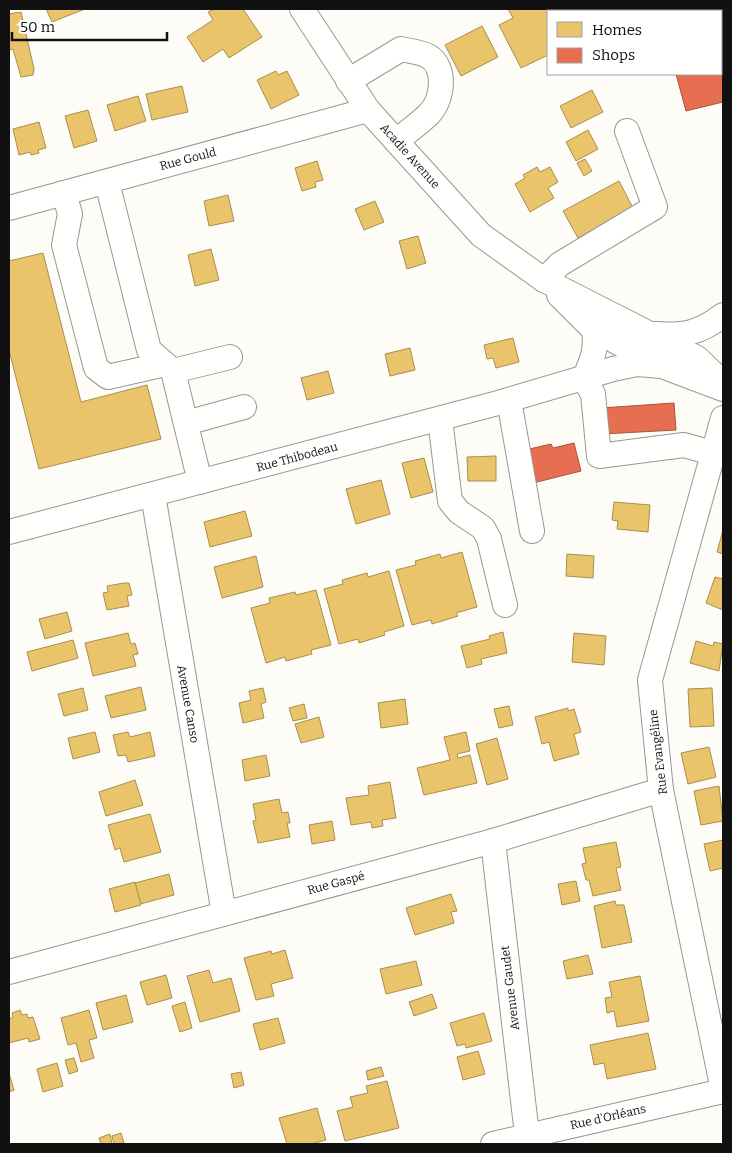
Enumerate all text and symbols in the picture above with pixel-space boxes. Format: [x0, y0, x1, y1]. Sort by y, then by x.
scale bar [12, 10, 168, 42]
legend [547, 10, 722, 75]
text: 50 m [20, 18, 56, 36]
text: Homes [592, 21, 642, 39]
text: Shops [592, 46, 635, 64]
street label: Acadie Avenue [377, 121, 443, 191]
street label: Rue Gould [158, 145, 218, 173]
street label: Rue Thibodeau [255, 439, 340, 475]
street label: Avenue Canso [174, 664, 202, 744]
street label: Rue Evangéline [646, 709, 670, 795]
street label: Rue Gaspé [306, 869, 366, 897]
street label: Avenue Gaudet [498, 944, 522, 1031]
street label: Rue d'Orléans [569, 1101, 647, 1133]

